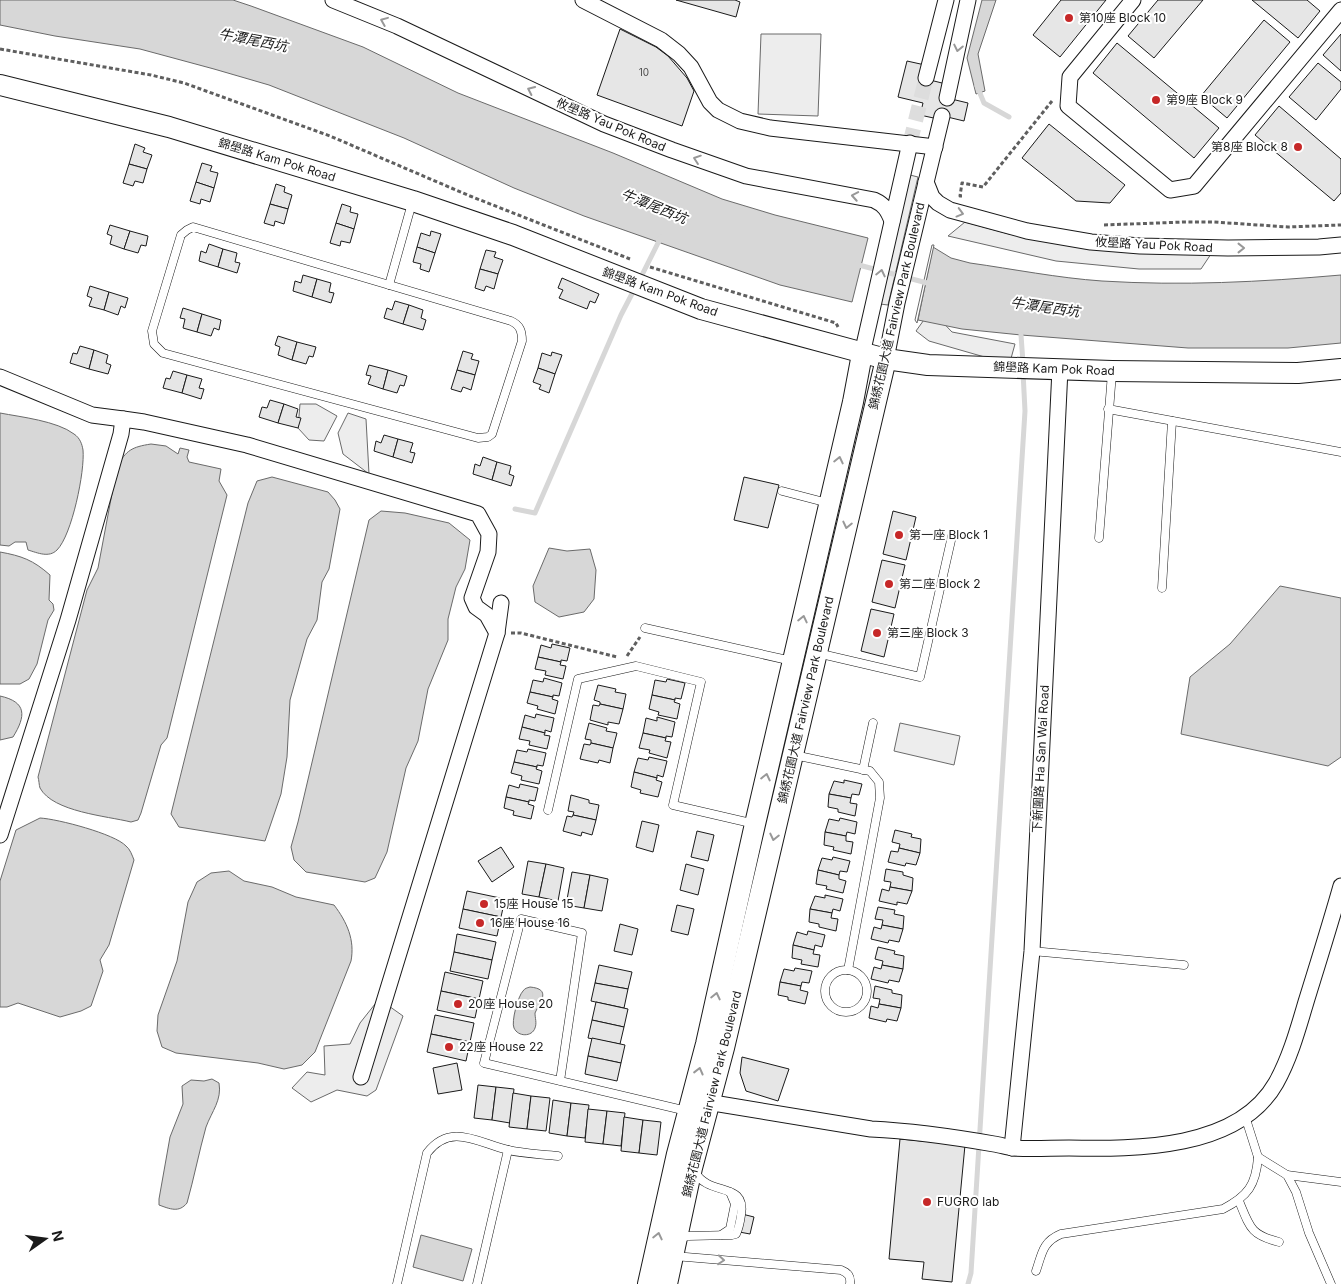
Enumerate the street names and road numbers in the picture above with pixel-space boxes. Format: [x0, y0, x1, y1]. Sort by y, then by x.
street label: 攸壆路 Yau Pok Road [554, 95, 668, 154]
street label: 錦壆路 Kam Pok Road [217, 135, 338, 184]
street label: 錦綉花園大道 Fairview Park Boulevard [865, 201, 928, 411]
street label: 攸壆路 Yau Pok Road [1095, 234, 1213, 255]
street label: 錦壆路 Kam Pok Road [600, 264, 720, 319]
street label: 錦壆路 Kam Pok Road [993, 359, 1115, 378]
street label: 錦綉花園大道 Fairview Park Boulevard [774, 595, 837, 805]
street label: 下新圍路 Ha San Wai Road [1029, 684, 1052, 834]
street label: 錦綉花園大道 Fairview Park Boulevard [679, 989, 744, 1199]

